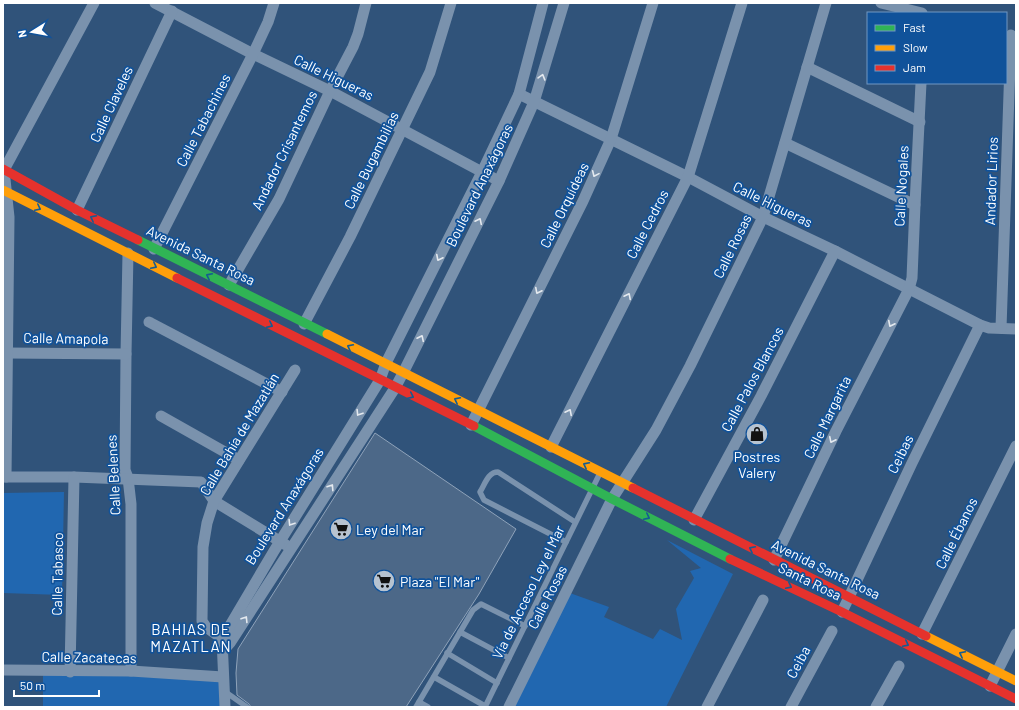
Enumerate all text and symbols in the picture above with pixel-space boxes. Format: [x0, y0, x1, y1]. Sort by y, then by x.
north arrow [12, 12, 52, 52]
legend [867, 12, 1007, 84]
text: Fast [903, 20, 926, 34]
text: N [15, 29, 29, 39]
text: Slow [903, 40, 928, 54]
street label: Calle Higueras [291, 50, 377, 104]
text: Jam [903, 60, 926, 74]
street label: Calle Claveles [86, 63, 136, 145]
street label: Calle Tabachines [172, 71, 234, 169]
one-way arrow [537, 74, 546, 81]
street label: Andador Crisantemos [248, 87, 320, 212]
street label: Calle Bugambilias [340, 108, 402, 212]
street label: Boulevard Anaxágoras [442, 121, 516, 249]
street label: Andador Lirios [981, 136, 1001, 226]
street label: Calle Nogales [890, 145, 912, 227]
street label: Calle Orquídeas [536, 159, 592, 251]
one-way arrow [592, 170, 600, 178]
street label: Calle Higueras [730, 177, 816, 231]
street label: Calle Cedros [622, 186, 672, 261]
one-way arrow [34, 203, 41, 211]
street label: Calle Rosas [709, 211, 755, 281]
one-way arrow [90, 215, 97, 223]
one-way arrow [474, 218, 481, 226]
street label: Avenida Santa Rosa [144, 221, 258, 289]
one-way arrow [436, 254, 443, 261]
one-way arrow [150, 261, 157, 269]
one-way arrow [206, 273, 214, 281]
one-way arrow [535, 287, 543, 294]
one-way arrow [623, 293, 631, 301]
one-way arrow [266, 320, 273, 328]
one-way arrow [888, 320, 896, 327]
street label: Calle Palos Blancos [717, 323, 787, 434]
street label: Calle Amapola [23, 329, 109, 347]
one-way arrow [416, 334, 423, 342]
one-way arrow [347, 344, 355, 352]
street label: Calle Bahía de Mazatlán [196, 370, 282, 498]
street label: Calle Margarita [800, 373, 854, 461]
one-way arrow [407, 391, 415, 399]
one-way arrow [454, 397, 462, 405]
one-way arrow [357, 409, 364, 416]
one-way arrow [564, 409, 572, 417]
shop icon: Postres Valery [744, 421, 770, 447]
street label: Ceibas [883, 432, 917, 476]
street label: Calle Belenes [102, 434, 124, 516]
one-way arrow [829, 435, 837, 443]
street label: Boulevard Anaxágoras [241, 444, 327, 568]
place label: Postres Valery [734, 448, 781, 481]
one-way arrow [583, 462, 590, 470]
one-way arrow [326, 484, 333, 491]
street label: Calle Ébanos [931, 494, 981, 571]
one-way arrow [643, 512, 650, 520]
supermarket icon: Ley del Mar [328, 516, 354, 542]
one-way arrow [288, 519, 295, 526]
place label: Ley del Mar [356, 521, 424, 538]
street label: Vía de Acceso Ley el Mar [488, 522, 568, 662]
street label: Calle Tabasco [48, 532, 66, 616]
street label: Avenida Santa Rosa [769, 535, 883, 603]
one-way arrow [749, 546, 756, 554]
street label: Santa Rosa [776, 559, 844, 603]
street label: Calle Rosas [524, 562, 570, 632]
supermarket icon: Plaza "El Mar" [371, 568, 397, 594]
place label: Plaza "El Mar" [400, 573, 480, 590]
one-way arrow [785, 581, 792, 589]
one-way arrow [240, 616, 248, 623]
district label: BAHIAS DE MAZATLAN [150, 620, 232, 655]
one-way arrow [901, 639, 909, 647]
street label: Ceiba [782, 643, 814, 681]
street label: Calle Zacatecas [41, 648, 137, 666]
one-way arrow [959, 651, 966, 659]
scale bar [14, 672, 99, 698]
text: 50 m [20, 678, 45, 692]

